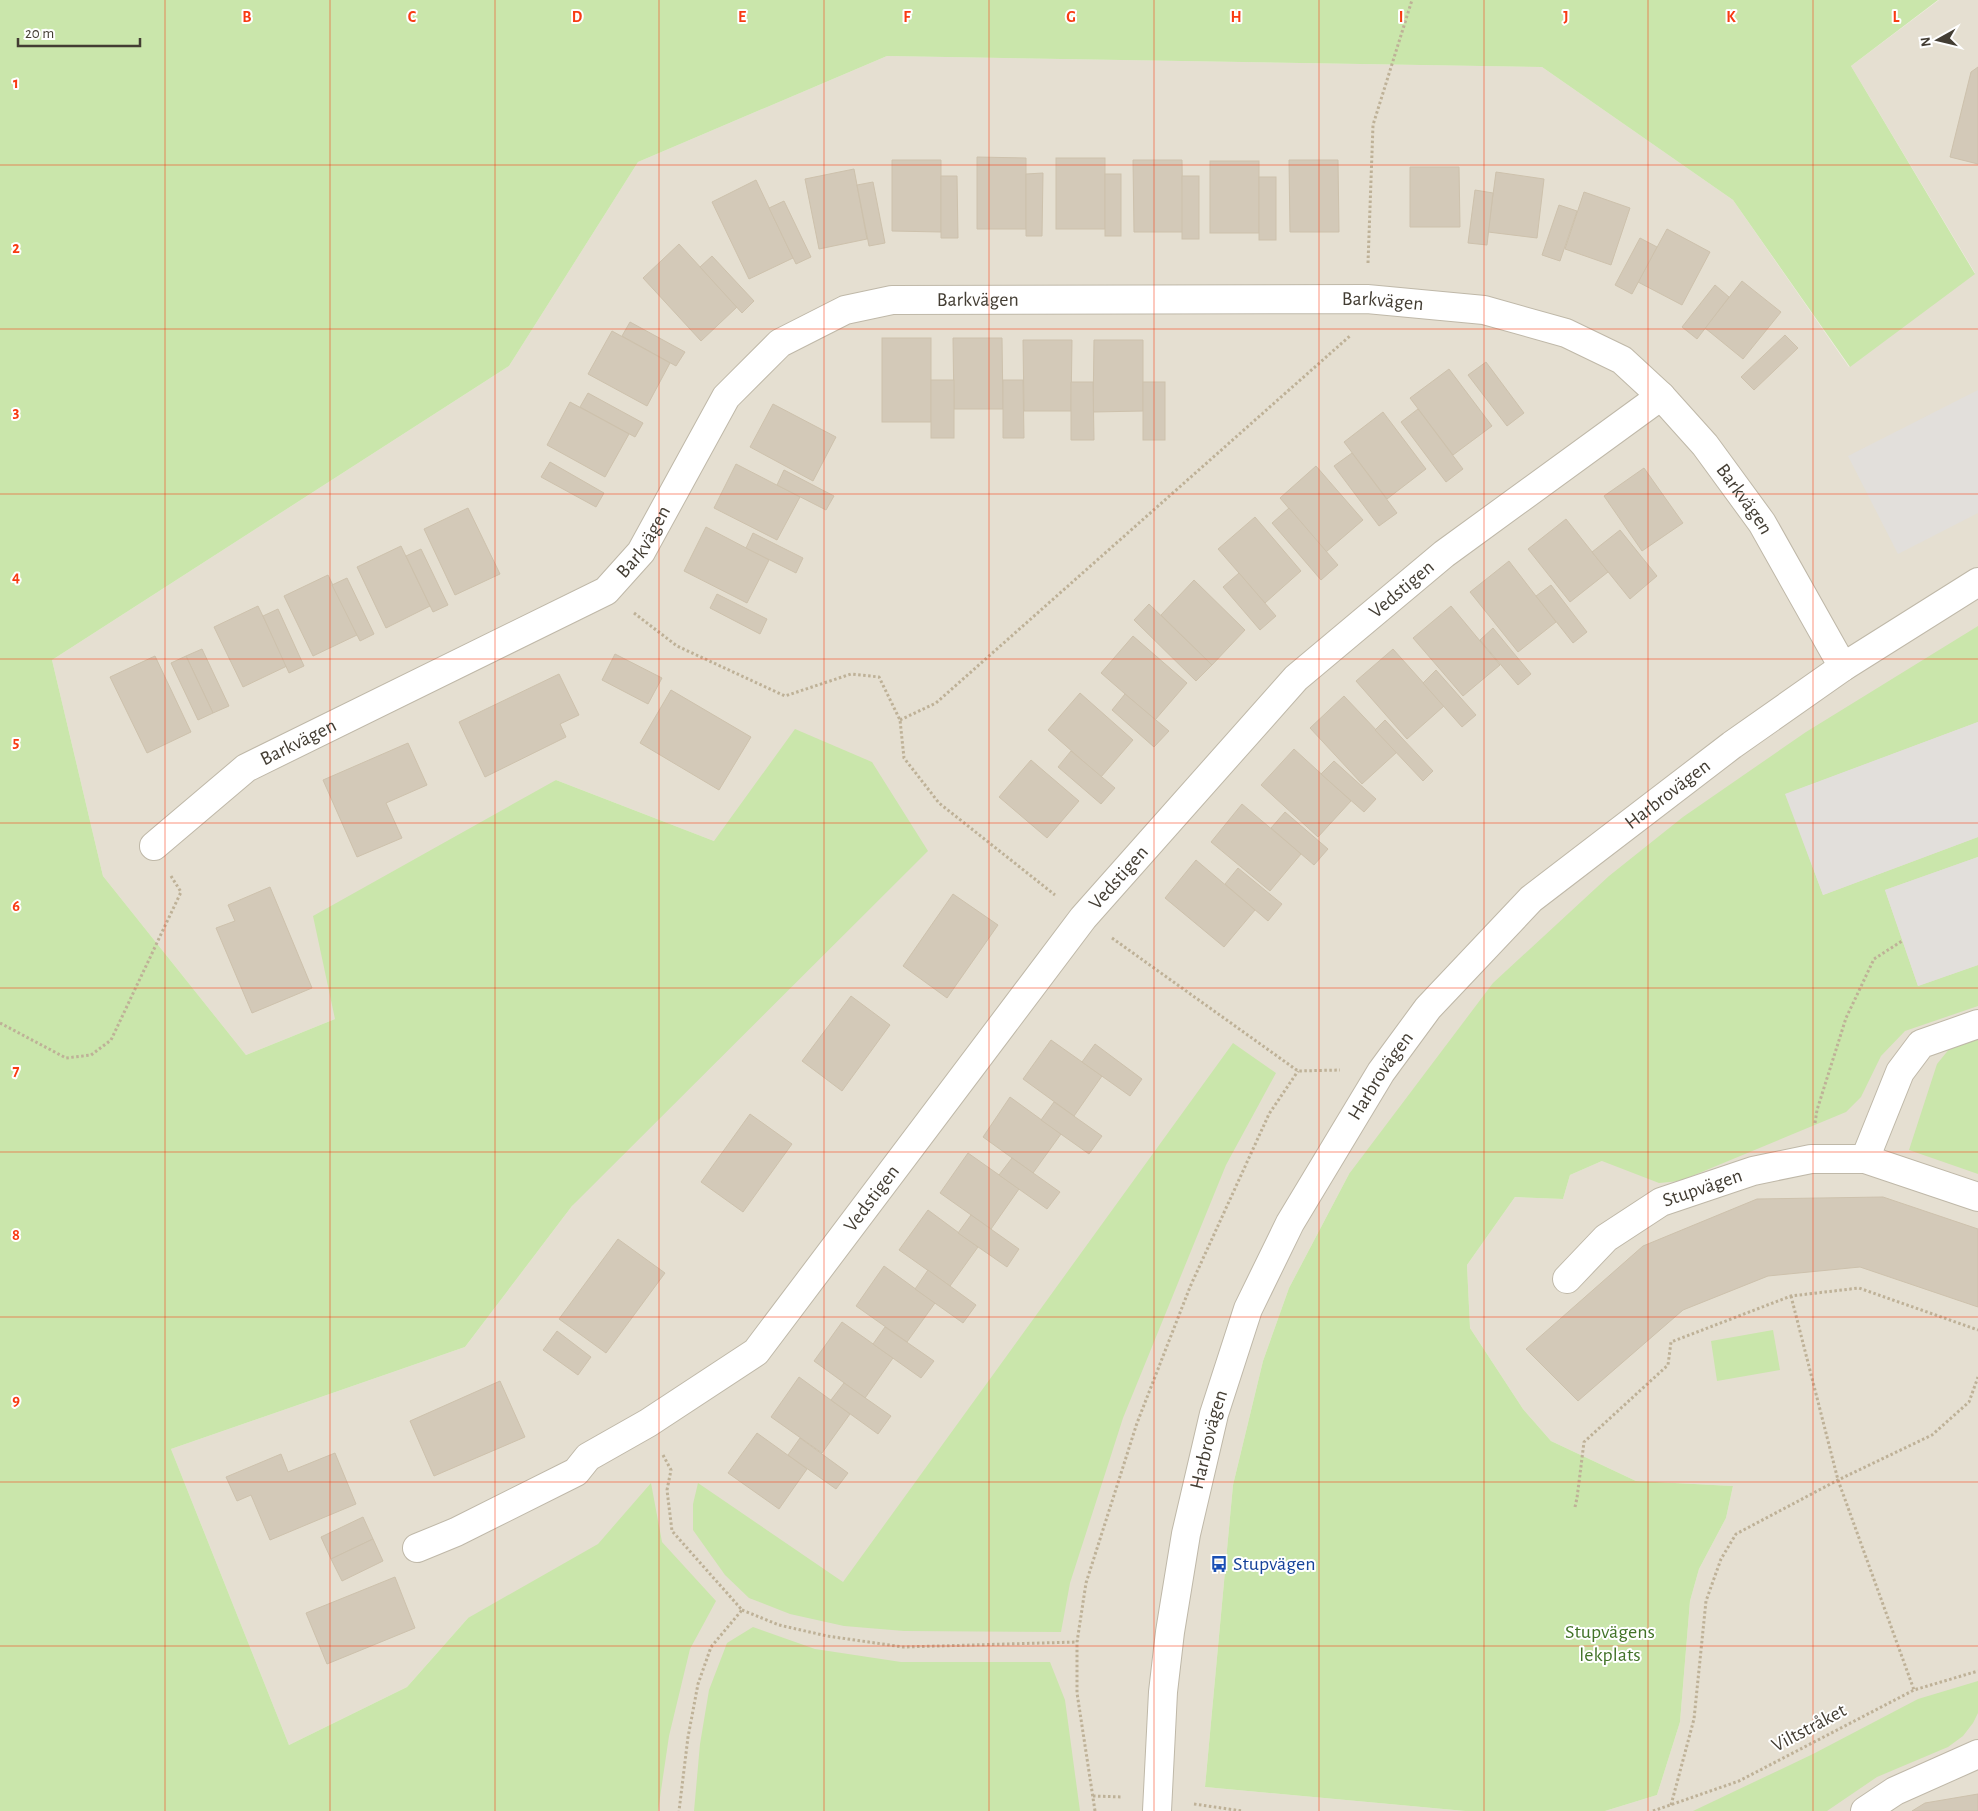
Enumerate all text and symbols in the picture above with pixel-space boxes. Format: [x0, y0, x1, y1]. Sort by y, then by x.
text: B [242, 9, 252, 25]
text: C [408, 9, 417, 25]
text: D [572, 9, 583, 25]
text: E [738, 9, 746, 25]
text: F [903, 9, 911, 25]
text: G [1066, 9, 1076, 25]
text: H [1230, 9, 1242, 25]
text: I [1399, 9, 1403, 25]
text: J [1563, 9, 1569, 25]
text: K [1726, 9, 1736, 25]
text: L [1893, 9, 1900, 25]
scale bar [18, 15, 140, 47]
north arrow [1913, 15, 1963, 65]
text: 20 m [25, 26, 54, 41]
text: N [1919, 36, 1934, 47]
text: 1 [13, 75, 19, 91]
text: 2 [12, 240, 20, 256]
street label: Barkvägen [1342, 289, 1424, 314]
street label: Barkvägen [937, 290, 1019, 310]
text: 3 [13, 404, 20, 420]
street label: Barkvägen [1712, 460, 1776, 538]
street label: Barkvägen [613, 503, 674, 582]
street label: Vedstigen [1365, 557, 1438, 622]
text: 4 [12, 569, 20, 585]
street label: Barkvägen [257, 715, 340, 769]
text: 5 [13, 734, 20, 750]
street label: Harbrovägen [1621, 755, 1714, 833]
street label: Vedstigen [1085, 842, 1152, 914]
text: 6 [12, 898, 20, 914]
street label: Harbrovägen [1344, 1028, 1417, 1124]
text: 7 [13, 1063, 20, 1079]
street label: Vedstigen [840, 1161, 903, 1236]
street label: Stupvägen [1660, 1165, 1745, 1211]
text: 8 [12, 1227, 20, 1243]
street label: Harbrovägen [1187, 1387, 1231, 1491]
text: 9 [12, 1392, 20, 1408]
bus stop icon: Stupvägen [1209, 1554, 1229, 1574]
place label: Stupvägen [1233, 1554, 1316, 1574]
park label: Stupvägens lekplats [1565, 1622, 1655, 1665]
street label: Viltstråket [1768, 1700, 1850, 1756]

